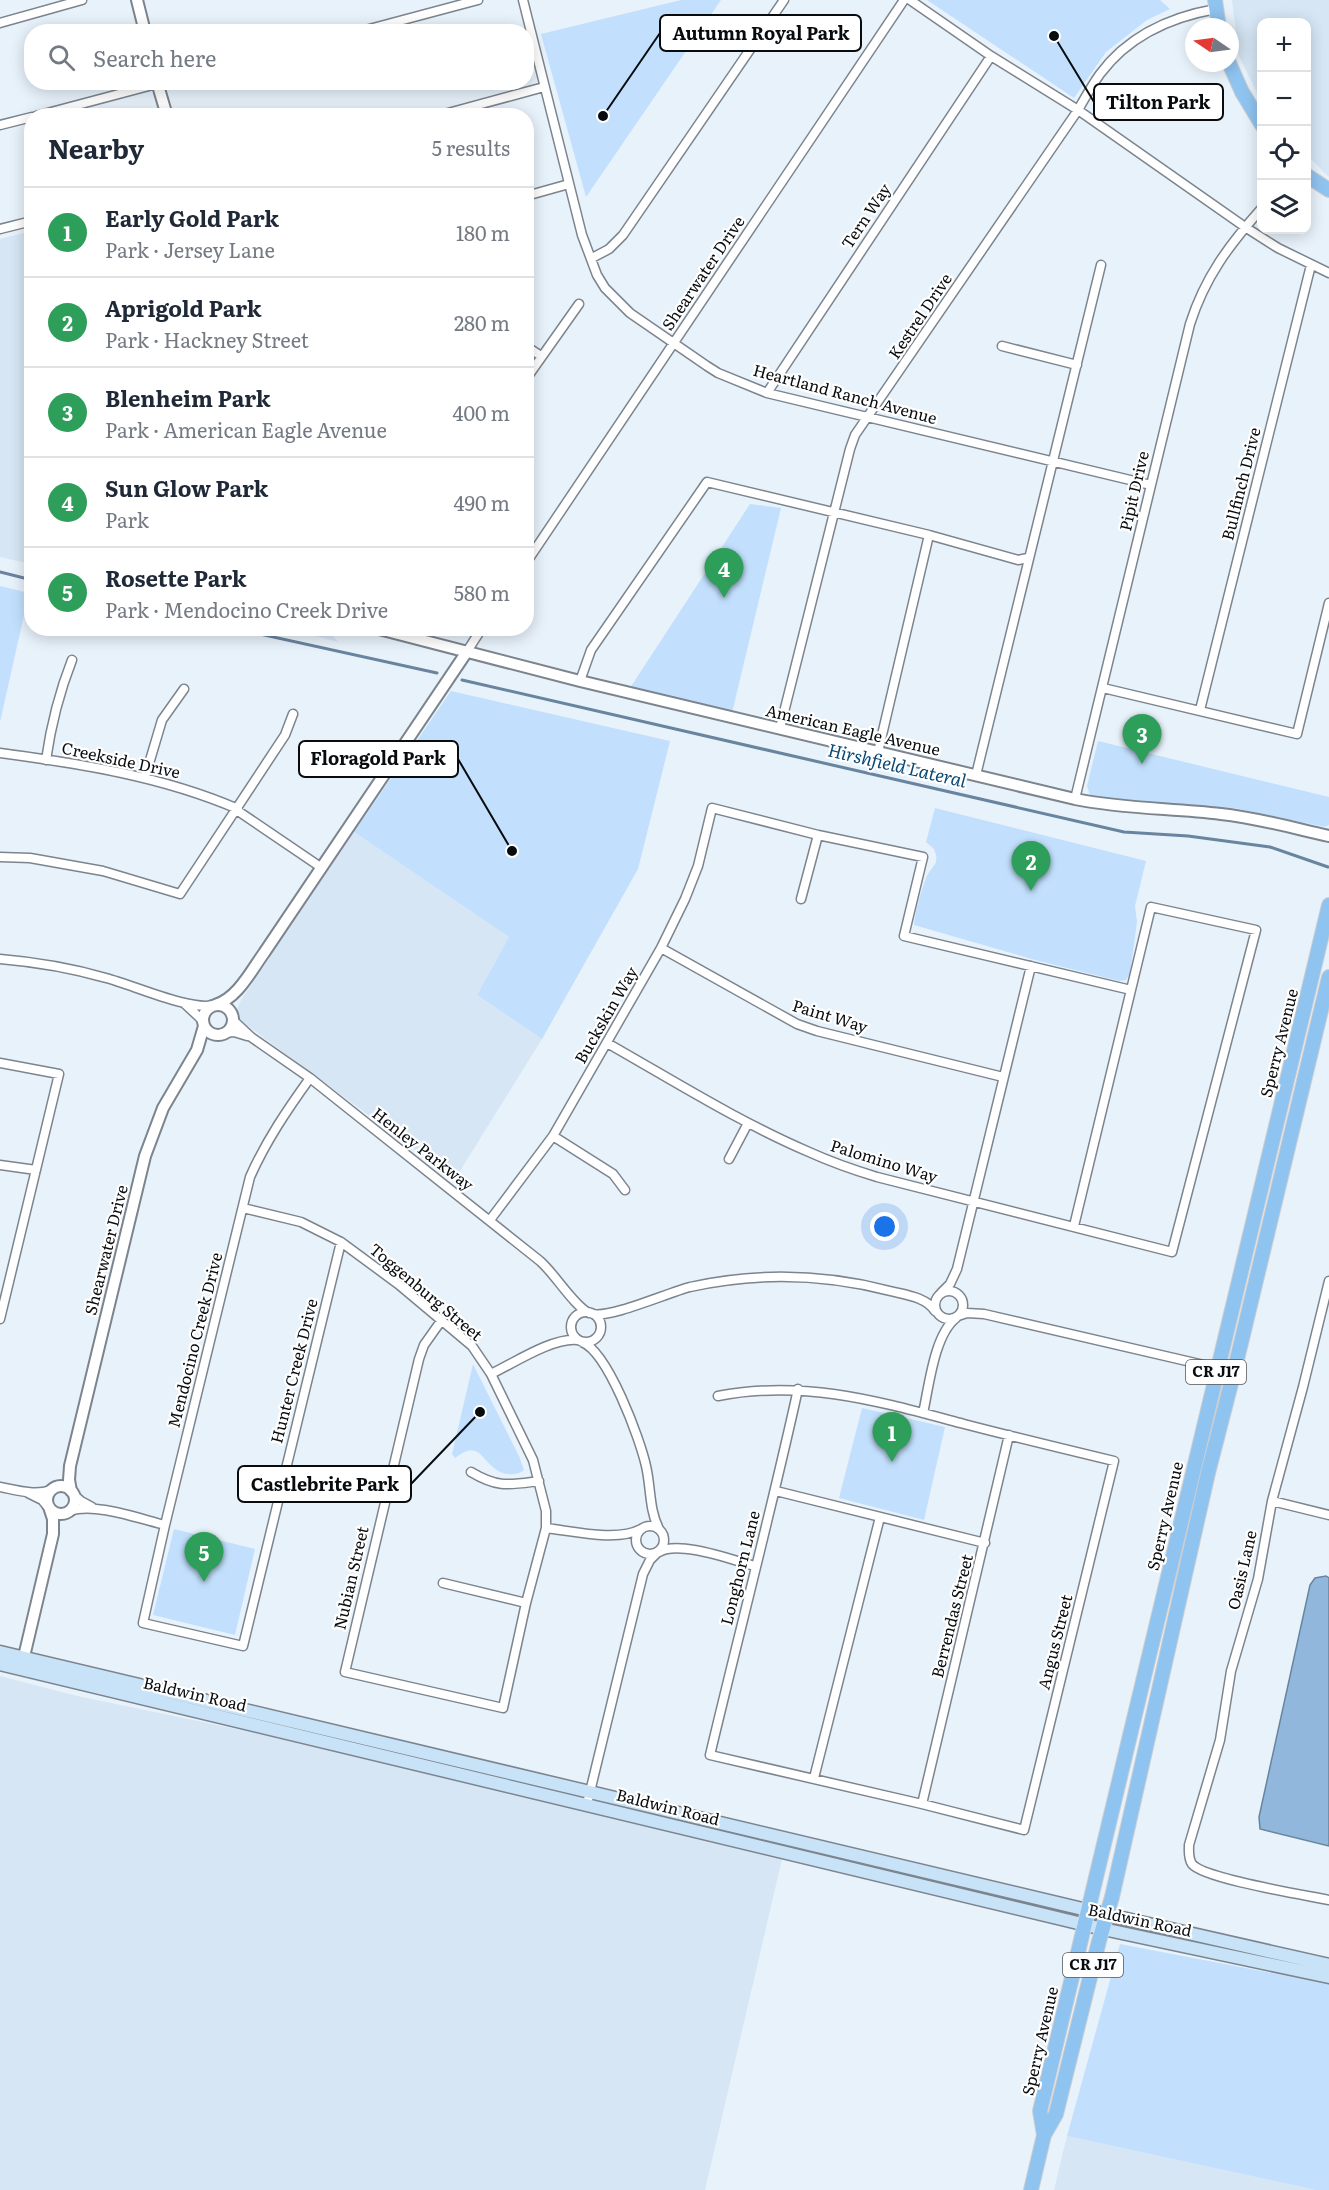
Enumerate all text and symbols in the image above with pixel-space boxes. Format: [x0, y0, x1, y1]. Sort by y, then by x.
callout: Autumn Royal Park [660, 15, 861, 51]
north arrow [1185, 18, 1239, 72]
map controls [1257, 18, 1311, 234]
button: + [1257, 18, 1311, 72]
text: Autumn Royal Park [672, 19, 851, 46]
search box [24, 24, 534, 90]
icon: search [45, 41, 78, 74]
text: Search here [93, 41, 216, 74]
button: − [1257, 72, 1311, 126]
callout: Tilton Park [1094, 84, 1223, 120]
text: Tilton Park [1106, 88, 1211, 115]
button: locate [1257, 126, 1311, 180]
text: Nearby [48, 128, 144, 167]
text: 5 results [432, 132, 510, 162]
street label: Tern Way [834, 177, 896, 253]
button: layers [1257, 180, 1311, 234]
text: Early Gold Park [105, 201, 279, 234]
street label: Shearwater Drive [655, 210, 749, 334]
text: 1 [63, 217, 72, 247]
text: 180 m [456, 217, 510, 247]
text: Park · Jersey Lane [105, 234, 275, 264]
street label: Kestrel Drive [882, 268, 957, 363]
text: Aprigold Park [105, 291, 262, 324]
text: 2 [62, 307, 73, 337]
text: 280 m [454, 307, 510, 337]
text: Park · Hackney Street [105, 324, 309, 354]
street label: Heartland Ranch Avenue [751, 357, 940, 429]
text: Blenheim Park [105, 381, 271, 414]
text: 3 [62, 397, 73, 427]
text: 400 m [452, 397, 510, 427]
text: Park · American Eagle Avenue [105, 414, 387, 444]
street label: Bullfinch Drive [1214, 425, 1266, 543]
street label: Pipit Drive [1112, 448, 1154, 533]
text: Sun Glow Park [105, 471, 268, 504]
text: 4 [61, 487, 74, 517]
text: 490 m [454, 487, 510, 517]
text: Park [105, 504, 149, 534]
pin: 4 [704, 548, 744, 598]
text: Rosette Park [105, 561, 247, 594]
text: 5 [62, 577, 73, 607]
text: 580 m [454, 577, 510, 607]
text: Park · Mendocino Creek Drive [105, 594, 388, 624]
street label: American Eagle Avenue [764, 697, 943, 761]
pin: 3 [1122, 714, 1162, 764]
street label: Creekside Drive [60, 735, 183, 783]
water label: Hirshfield Lateral [825, 735, 970, 794]
callout: Floragold Park [299, 741, 458, 777]
text: Floragold Park [310, 744, 447, 771]
pin: 2 [1012, 842, 1050, 891]
street label: Buckskin Way [568, 961, 643, 1068]
street label: Sperry Avenue [1253, 986, 1303, 1100]
street label: Paint Way [790, 992, 872, 1038]
street label: Henley Parkway [368, 1101, 480, 1196]
street label: Palomino Way [828, 1132, 942, 1188]
street label: Shearwater Drive [77, 1182, 133, 1317]
your location [870, 1212, 899, 1241]
street label: Toggenburg Street [365, 1237, 489, 1346]
street label: Mendocino Creek Drive [161, 1250, 227, 1430]
street label: Hunter Creek Drive [263, 1296, 323, 1446]
road number: CR J17 [1186, 1360, 1246, 1384]
pin: 1 [872, 1412, 912, 1462]
street label: Sperry Avenue [1140, 1459, 1188, 1573]
callout: Castlebrite Park [238, 1466, 411, 1502]
text: Castlebrite Park [251, 1470, 400, 1497]
street label: Longhorn Lane [713, 1508, 765, 1628]
street label: Nubian Street [326, 1523, 374, 1632]
street label: Oasis Lane [1220, 1528, 1262, 1612]
pin: 5 [184, 1532, 224, 1582]
street label: Berrendas Street [924, 1551, 978, 1680]
street label: Angus Street [1031, 1591, 1078, 1692]
street label: Baldwin Road [141, 1669, 250, 1717]
street label: Baldwin Road [614, 1782, 723, 1830]
street label: Baldwin Road [1086, 1896, 1195, 1942]
road number: CR J17 [1063, 1953, 1123, 1977]
street label: Sperry Avenue [1015, 1984, 1063, 2098]

